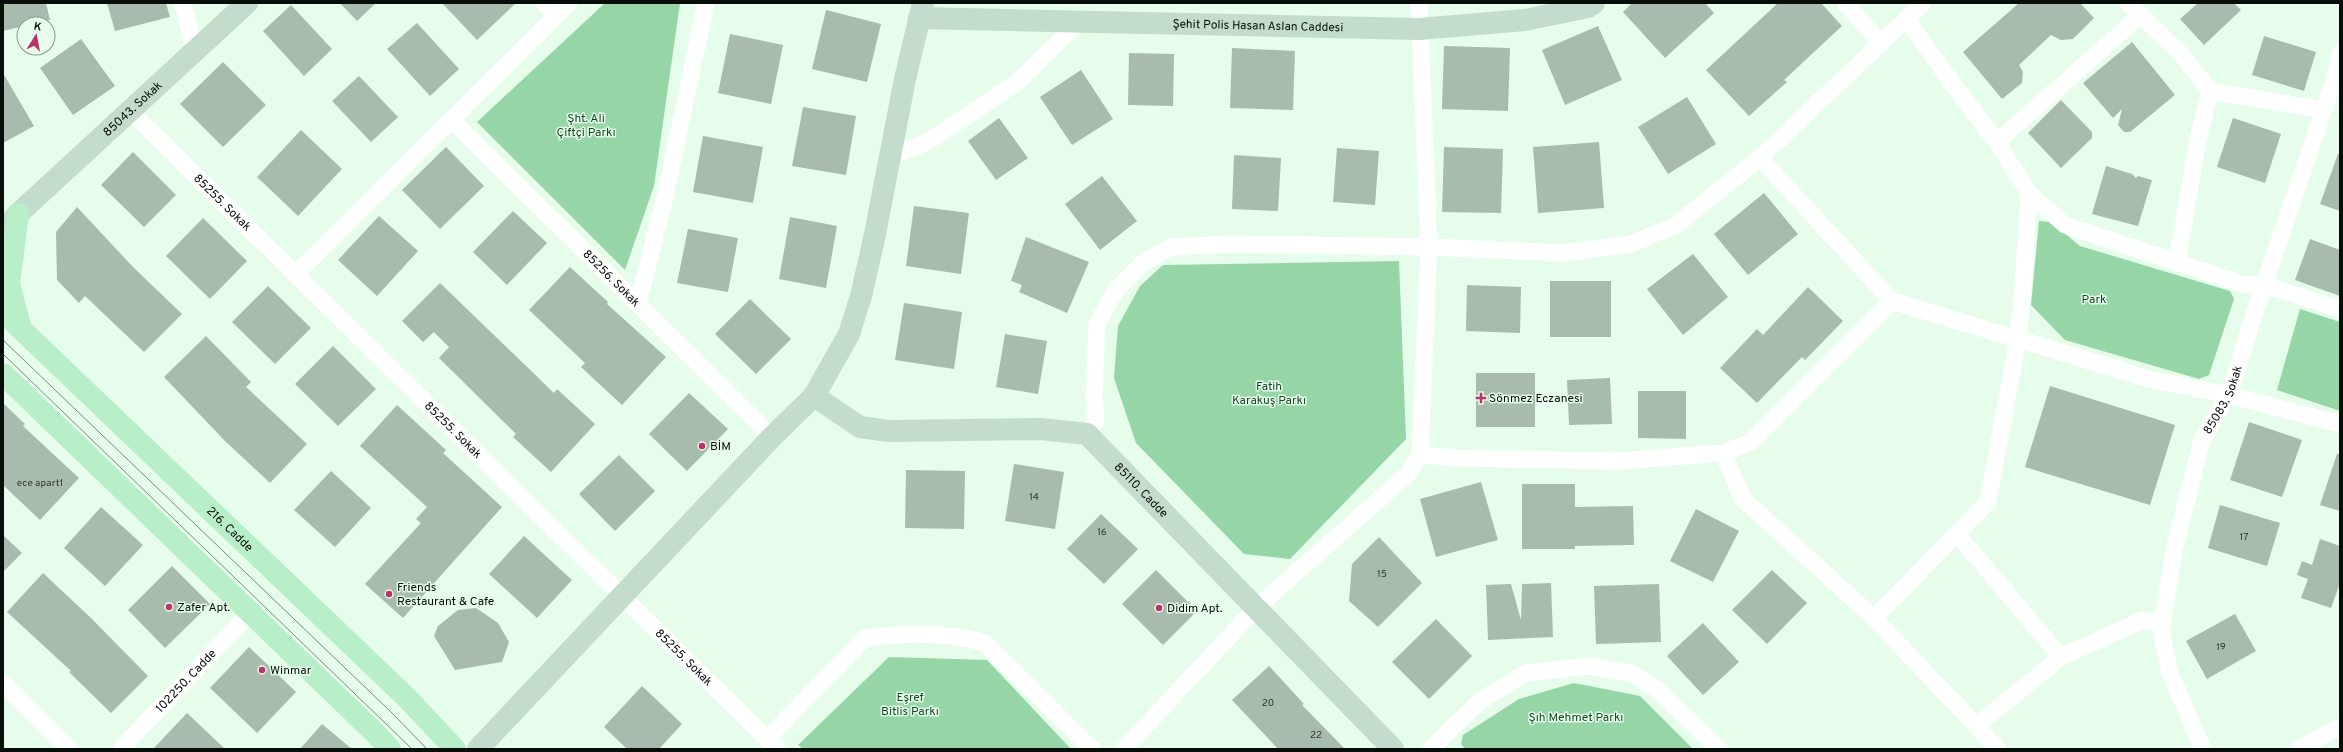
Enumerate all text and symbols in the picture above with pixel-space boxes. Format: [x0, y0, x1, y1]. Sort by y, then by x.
north arrow [16, 16, 56, 56]
street label: Şehit Polis Hasan Aslan Caddesi [1172, 17, 1343, 36]
text: K [33, 20, 43, 35]
street label: 85043. Sokak [100, 78, 166, 141]
park label: Şht. Ali Çiftçi Parkı [556, 111, 616, 141]
street label: 85255. Sokak [190, 171, 254, 235]
street label: 85256. Sokak [579, 247, 643, 311]
park label: Park [2082, 292, 2106, 308]
street label: 85083. Sokak [2200, 364, 2247, 438]
park label: Fatih Karakuş Parkı [1232, 379, 1306, 409]
place label: Sönmez Eczanesi [1489, 391, 1583, 407]
marker: Sönmez Eczanesi [1476, 393, 1486, 403]
street label: 85255. Sokak [420, 398, 485, 463]
place label: BİM [710, 439, 731, 455]
marker: BİM [697, 441, 707, 451]
street label: 85110. Cadde [1110, 459, 1171, 522]
house number: ece apart1 [17, 477, 63, 490]
house number: 14 [1029, 491, 1039, 504]
street label: 216. Cadde [203, 504, 256, 556]
house number: 16 [1097, 526, 1107, 539]
house number: 17 [2240, 531, 2248, 544]
house number: 15 [1377, 568, 1387, 581]
place label: Friends Restaurant & Cafe [397, 580, 494, 610]
marker: Friends Restaurant & Cafe [384, 589, 394, 599]
place label: Zafer Apt. [177, 600, 230, 616]
place label: Didim Apt. [1167, 601, 1223, 617]
marker: Zafer Apt. [164, 602, 174, 612]
marker: Didim Apt. [1154, 603, 1164, 613]
street label: 85255. Sokak [651, 626, 716, 690]
house number: 19 [2216, 641, 2226, 654]
street label: 102250. Cadde [152, 646, 220, 717]
place label: Winmar [270, 663, 312, 679]
marker: Winmar [257, 665, 267, 675]
park label: Eşref Bitlis Parkı [881, 690, 939, 720]
house number: 20 [1262, 697, 1274, 710]
park label: Şıh Mehmet Parkı [1529, 710, 1623, 726]
house number: 22 [1310, 729, 1322, 742]

